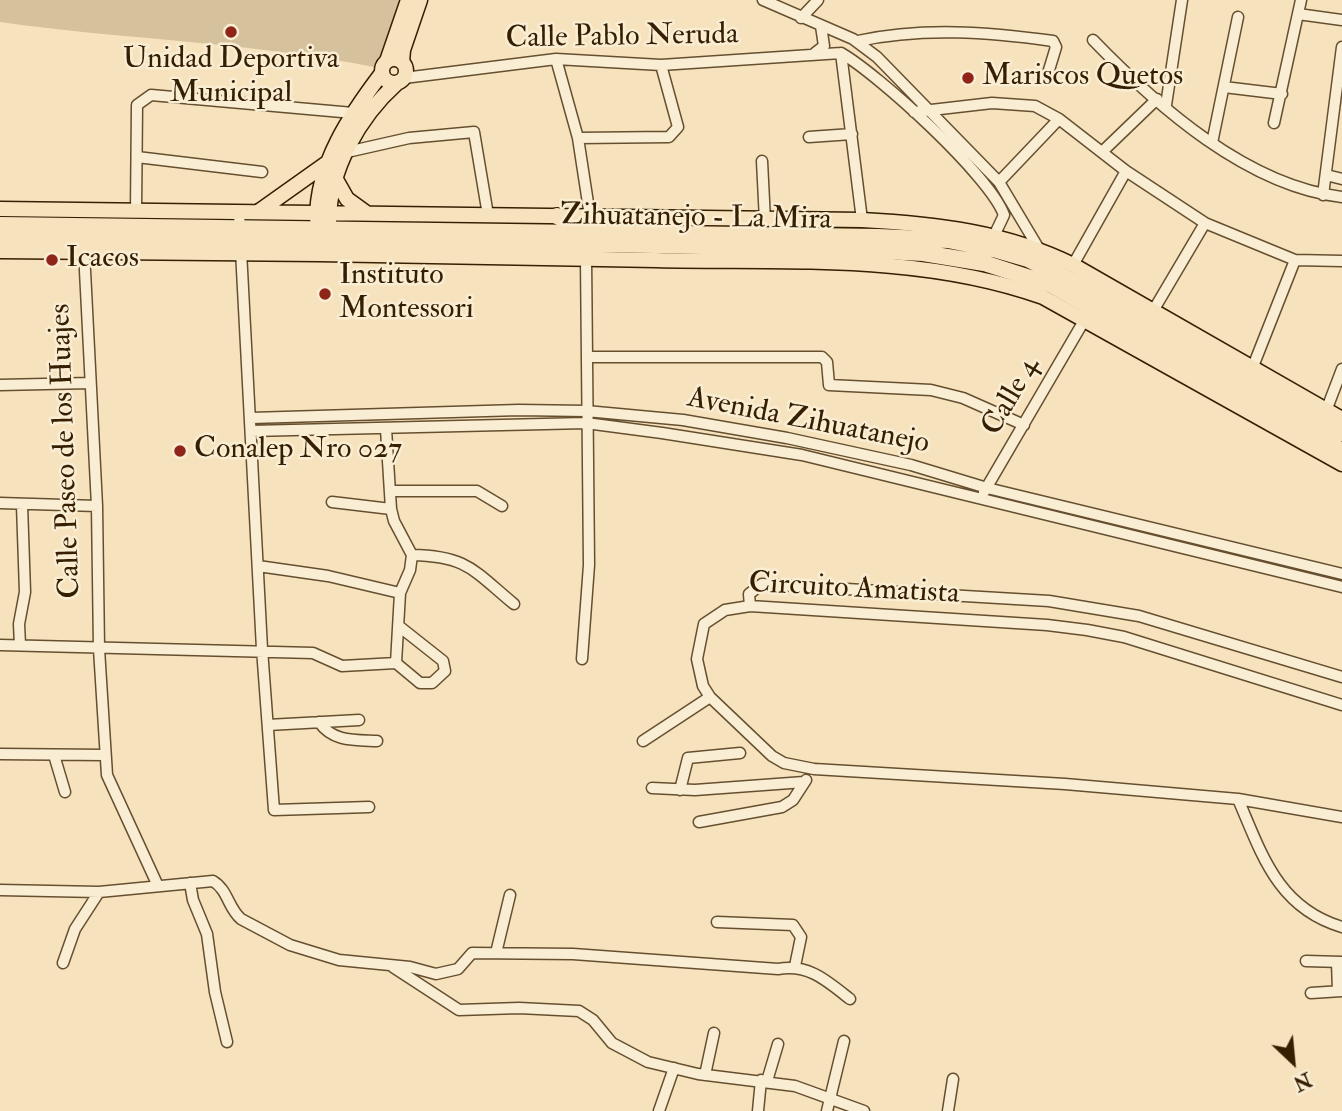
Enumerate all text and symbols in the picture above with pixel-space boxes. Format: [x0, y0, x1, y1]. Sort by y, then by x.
street label: Calle Pablo Neruda [505, 18, 739, 58]
marker: Unidad Deportiva Municipal [223, 24, 239, 40]
place label: Unidad Deportiva Municipal [123, 43, 339, 113]
place label: Mariscos Quetos [982, 60, 1183, 96]
marker: Mariscos Quetos [960, 70, 976, 86]
street label: Zihuatanejo - La Mira [560, 199, 832, 239]
place label: Icacos [66, 242, 139, 278]
marker: Icacos [44, 252, 60, 268]
place label: Instituto Montessori [339, 259, 474, 330]
marker: Instituto Montessori [317, 286, 333, 302]
street label: Calle Paseo de los Huajes [44, 303, 90, 599]
street label: Calle 4 [975, 351, 1049, 443]
street label: Avenida Zihuatanejo [684, 381, 932, 463]
place label: Conalep Nro 027 [194, 433, 402, 469]
marker: Conalep Nro 027 [172, 443, 188, 459]
street label: Circuito Amatista [748, 566, 960, 614]
north arrow [1258, 1027, 1328, 1097]
text: N [1289, 1066, 1315, 1095]

